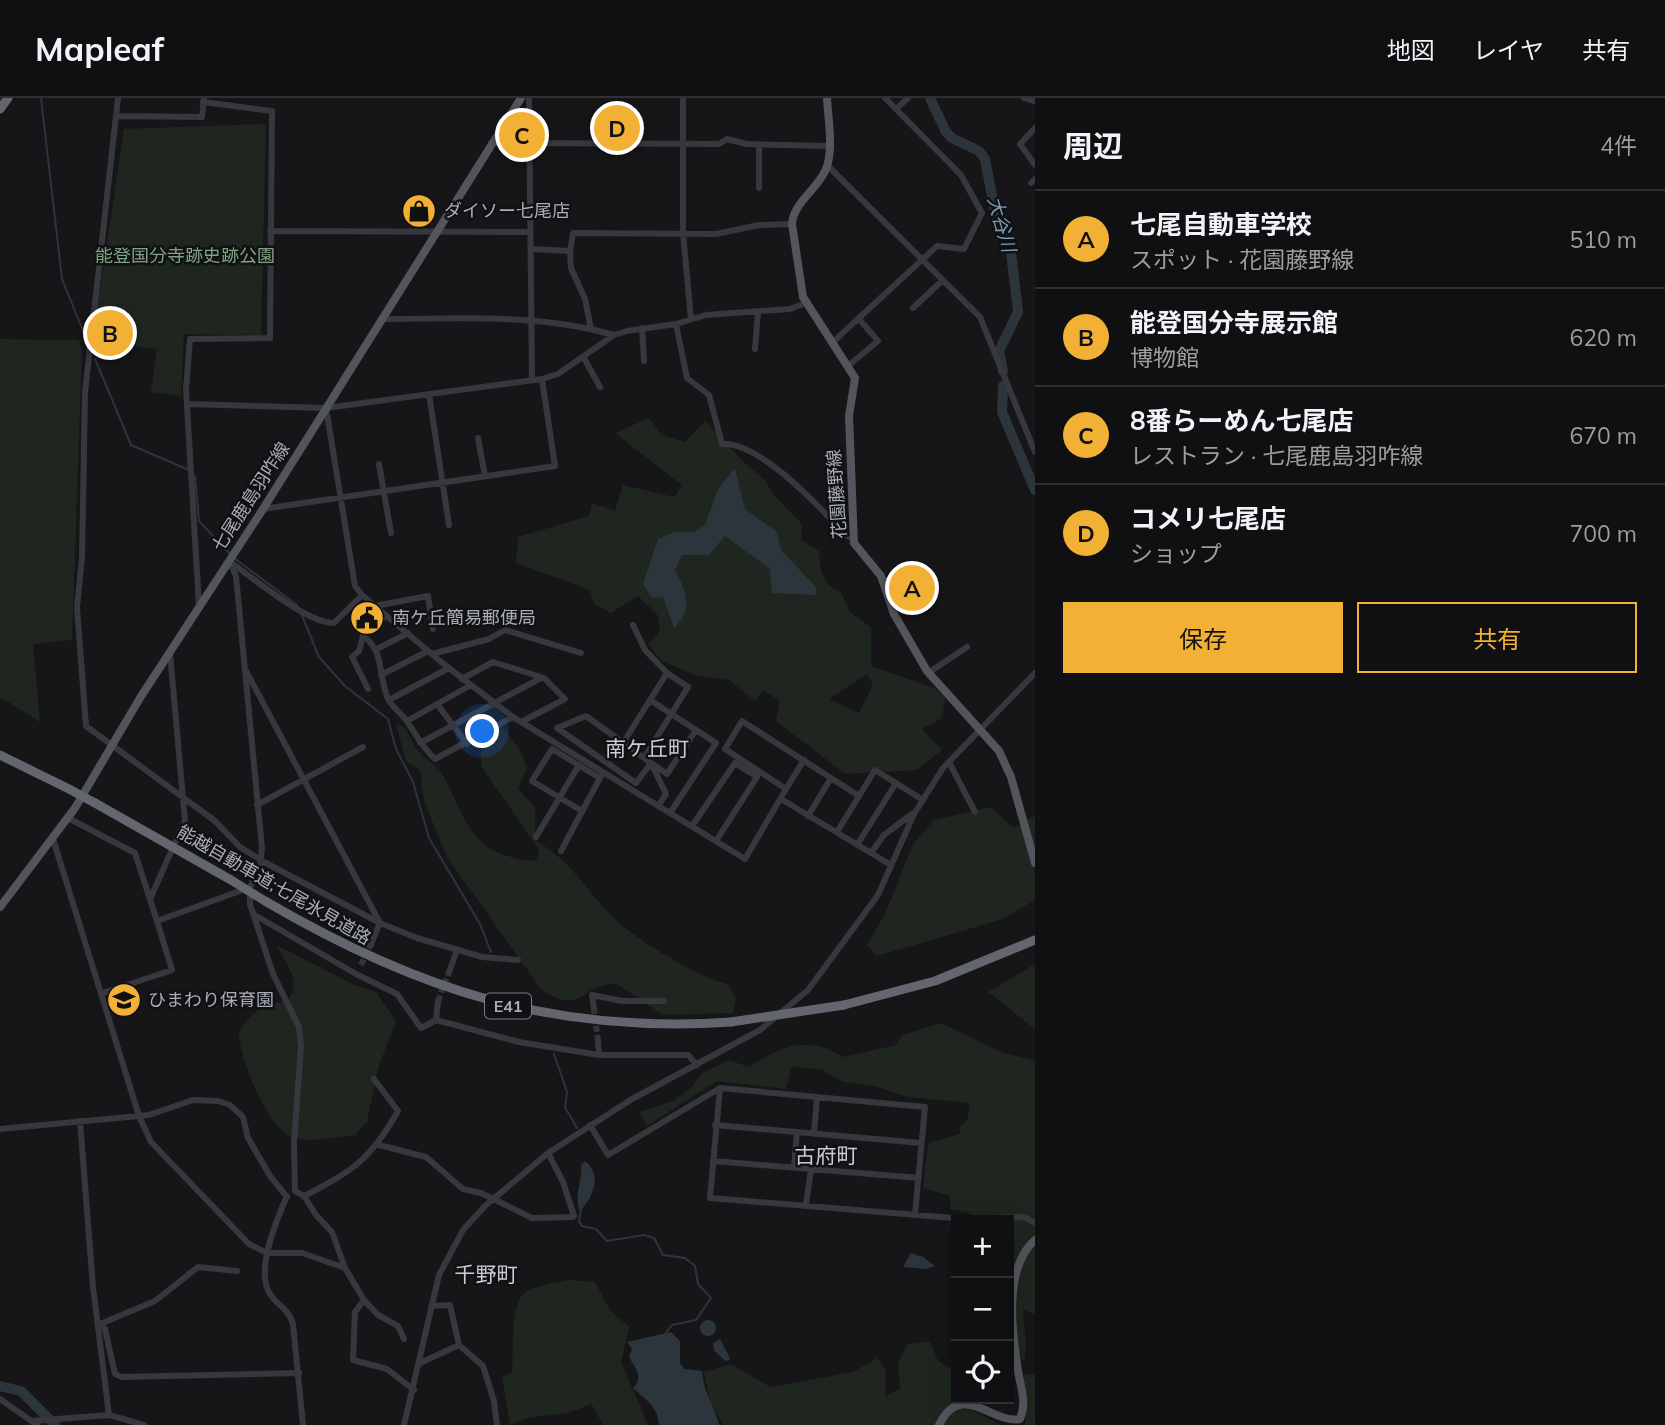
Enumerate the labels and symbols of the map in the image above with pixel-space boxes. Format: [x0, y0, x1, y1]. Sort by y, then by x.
pin: D [594, 102, 640, 154]
pin: C [499, 109, 545, 161]
shop icon: ダイソー七尾店 [400, 192, 438, 230]
water label: 大谷川 [983, 193, 1022, 257]
place label: ダイソー七尾店 [444, 199, 570, 222]
park label: 能登国分寺跡史跡公園 [95, 244, 275, 267]
pin: B [87, 307, 133, 359]
street label: 七尾鹿島羽咋線 [207, 438, 295, 556]
street label: 花園藤野線 [822, 448, 851, 540]
pin: A [889, 562, 935, 614]
public building icon: 南ケ丘簡易郵便局 [348, 599, 386, 637]
place label: 南ケ丘簡易郵便局 [392, 606, 536, 629]
your location [465, 714, 499, 748]
district label: 南ケ丘町 [605, 735, 689, 761]
street label: 能越自動車道;七尾氷見道路 [173, 820, 375, 950]
school or university icon: ひまわり保育園 [105, 981, 143, 1019]
place label: ひまわり保育園 [148, 988, 274, 1011]
road number: E41 [485, 994, 531, 1018]
district label: 古府町 [795, 1142, 858, 1168]
district label: 千野町 [455, 1261, 518, 1287]

